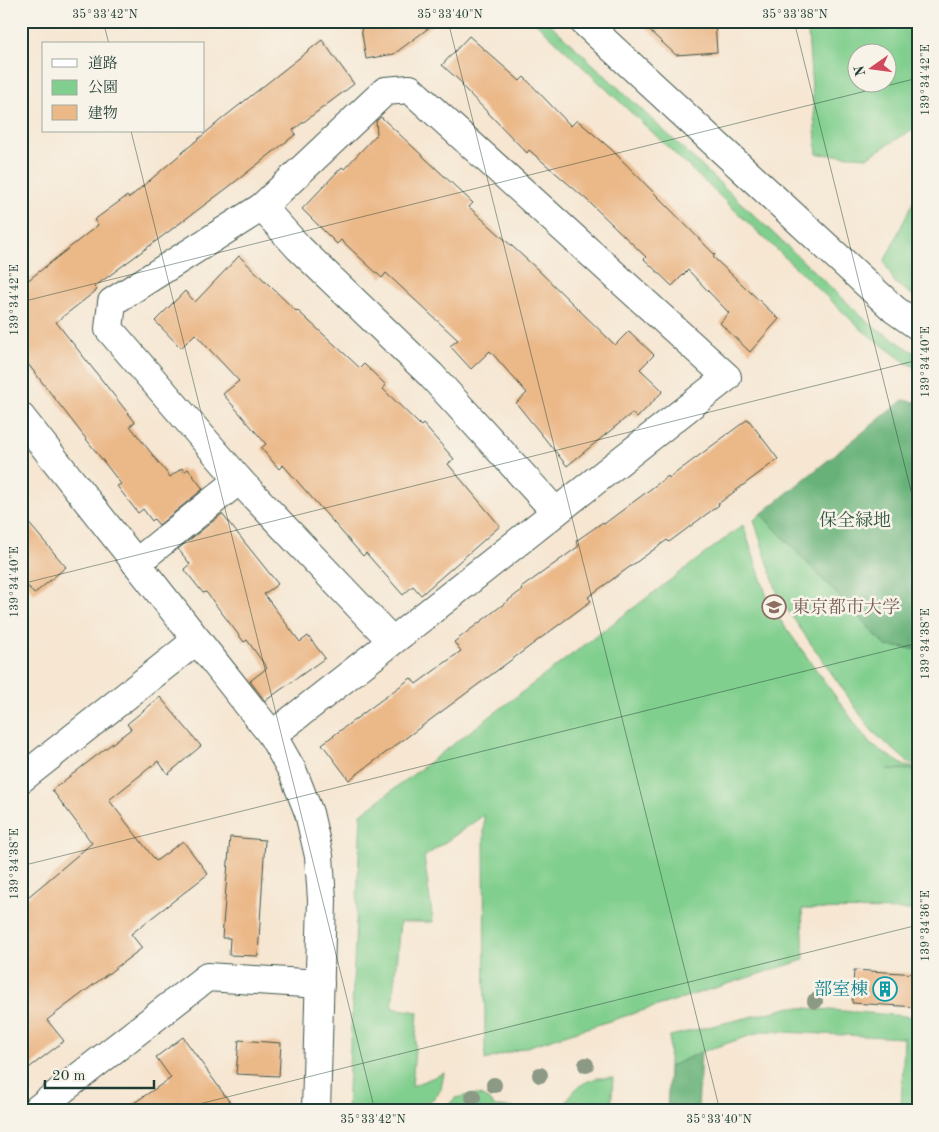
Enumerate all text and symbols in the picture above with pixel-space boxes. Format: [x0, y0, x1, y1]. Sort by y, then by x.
text: 35°33'42"N [72, 8, 138, 21]
text: 35°33'40"N [417, 8, 483, 21]
text: 35°33'38"N [762, 8, 828, 21]
legend [42, 42, 205, 132]
north arrow [846, 42, 896, 92]
text: 139°34'42"E [920, 44, 932, 116]
text: 道路 [88, 55, 118, 72]
text: N [852, 64, 868, 78]
text: 公園 [88, 79, 118, 96]
text: 建物 [88, 105, 118, 122]
text: 139°34'42"E [9, 264, 21, 336]
text: 139°34'40"E [920, 326, 932, 398]
park label: 保全緑地 [819, 510, 891, 530]
text: 139°34'40"E [9, 546, 21, 618]
school or university icon: 東京都市大学 [761, 594, 787, 620]
place label: 東京都市大学 [792, 597, 900, 617]
text: 139°34'38"E [920, 608, 932, 680]
text: 139°34'38"E [9, 828, 21, 900]
text: 139°34'36"E [920, 890, 932, 962]
building icon: 部室棟 [872, 976, 898, 1002]
place label: 部室棟 [814, 979, 868, 999]
scale bar [45, 1057, 154, 1089]
text: 20 m [52, 1069, 86, 1084]
text: 35°33'42"N [340, 1113, 406, 1126]
text: 35°33'40"N [686, 1113, 752, 1126]

